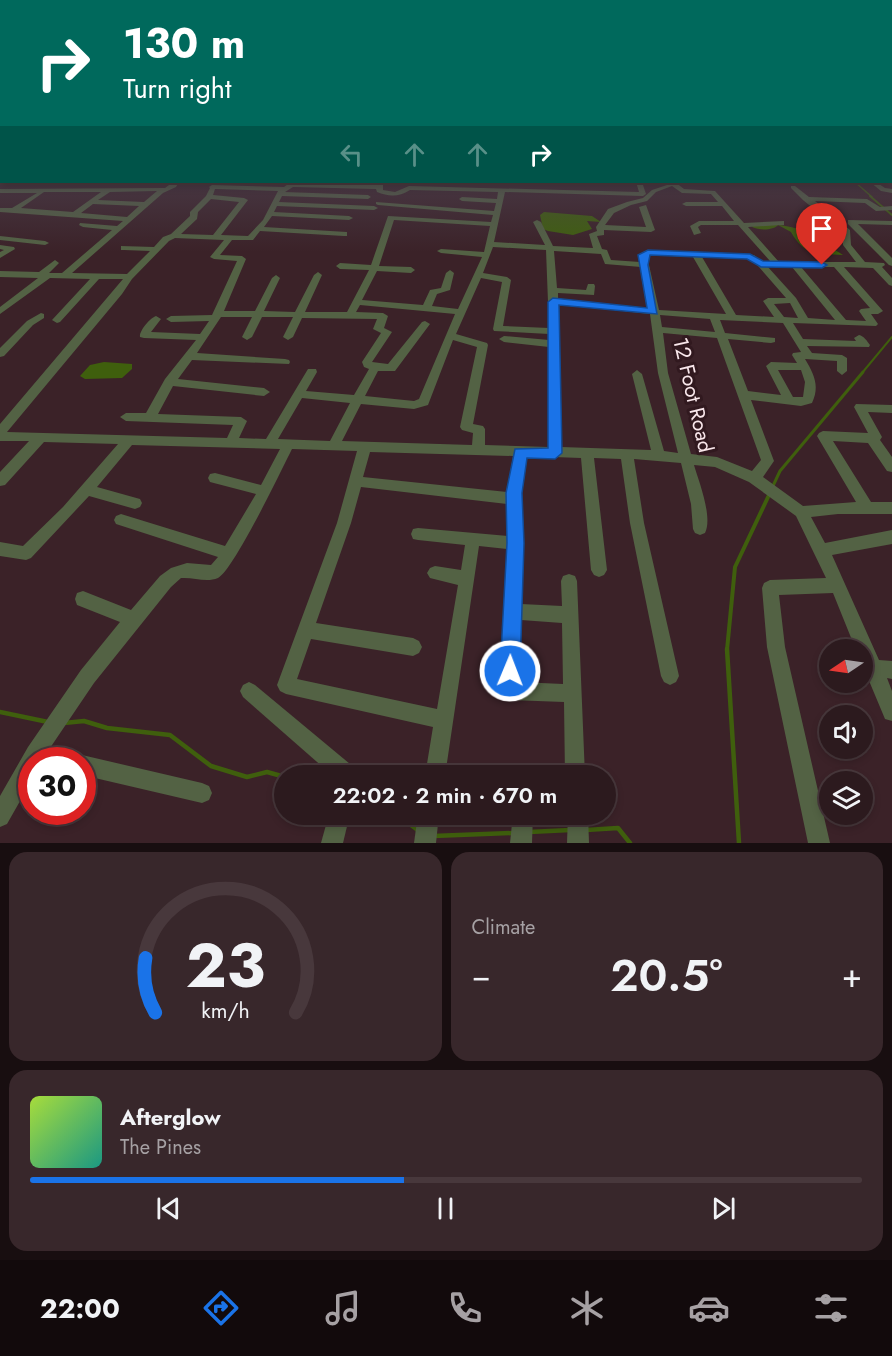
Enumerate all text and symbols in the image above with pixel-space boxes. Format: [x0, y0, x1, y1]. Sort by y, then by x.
text: 130 m [123, 13, 245, 74]
icon: right [24, 24, 102, 102]
text: Turn right [123, 69, 231, 108]
icon: left [335, 138, 368, 171]
icon: ahead [398, 138, 431, 171]
icon: ahead [461, 138, 494, 171]
icon: right [524, 138, 557, 171]
pin [796, 203, 847, 265]
icon: arrive [805, 212, 838, 245]
street label: 12 Foot Road [665, 335, 721, 455]
position arrow [478, 639, 542, 703]
north arrow [819, 639, 873, 693]
map controls [819, 639, 873, 825]
button: sound [819, 705, 873, 759]
speed limit sign: 30 [18, 747, 96, 825]
button: layers [819, 771, 873, 825]
text: 22:02 · 2 min · 670 m [333, 779, 557, 811]
text: Climate [472, 913, 535, 942]
text: 23 [185, 920, 265, 1010]
text: 20.5° [610, 943, 723, 1008]
text: − [472, 952, 491, 999]
text: + [842, 952, 862, 999]
text: km/h [201, 996, 249, 1027]
text: Afterglow [120, 1101, 221, 1133]
text: The Pines [120, 1133, 201, 1162]
icon: previous [152, 1192, 185, 1225]
icon: pause [429, 1192, 462, 1225]
icon: next [707, 1192, 740, 1225]
icon: directions [200, 1287, 242, 1329]
icon: music [322, 1287, 364, 1329]
icon: phone [444, 1287, 486, 1329]
icon: climate [566, 1287, 608, 1329]
icon: car [688, 1287, 730, 1329]
icon: filters [810, 1287, 852, 1329]
text: 22:00 [40, 1289, 120, 1328]

